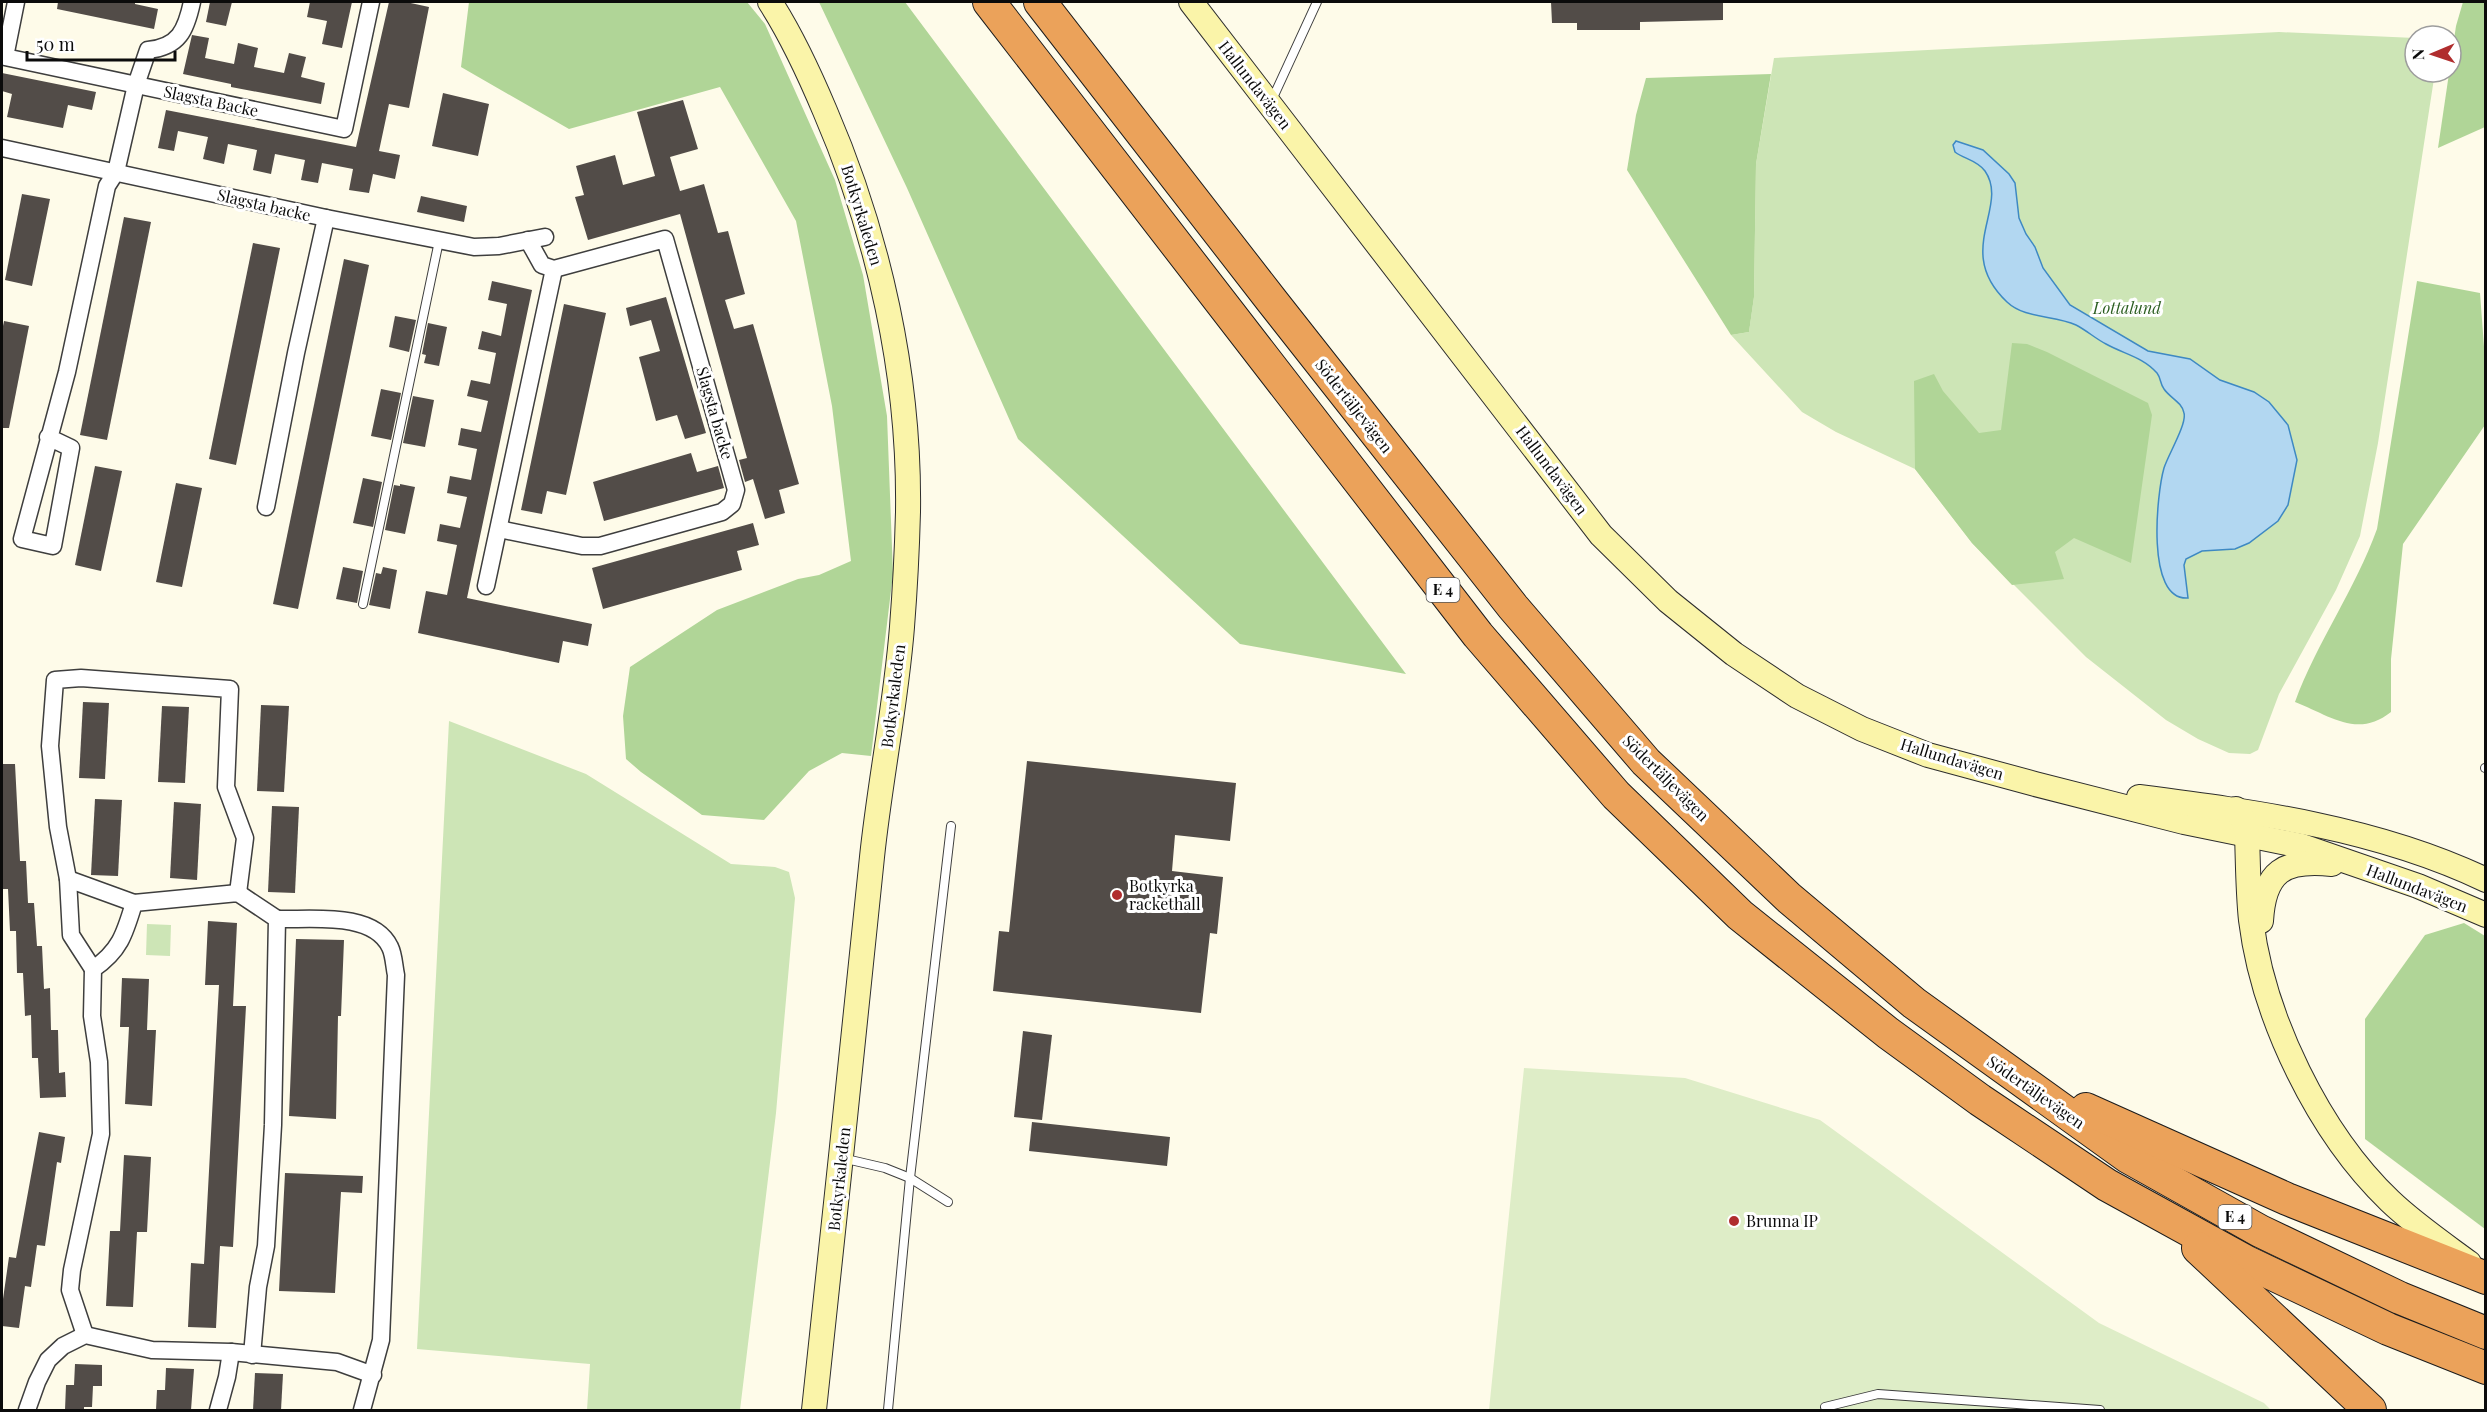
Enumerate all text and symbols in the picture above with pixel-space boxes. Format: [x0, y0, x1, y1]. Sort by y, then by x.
scale bar [27, 24, 176, 62]
north arrow [2403, 24, 2463, 84]
text: 50 m [36, 32, 75, 56]
street label: Hallundavägen [1214, 36, 1297, 134]
text: N [2407, 48, 2428, 61]
street label: Slagsta Backe [162, 80, 260, 121]
street label: Botkyrkaleden [837, 162, 888, 268]
street label: Slagsta backe [215, 184, 313, 225]
park label: Lottalund [2092, 297, 2162, 318]
street label: Södertäljevägen [1311, 354, 1398, 457]
street label: Slagsta backe [692, 364, 739, 462]
street label: Hallundavägen [1512, 421, 1593, 519]
road number: E 4 [1426, 578, 1460, 602]
street label: Botkyrkaleden [876, 643, 909, 749]
street label: Södertäljevägen [1619, 730, 1714, 826]
street label: Hallundavägen [1898, 733, 2007, 784]
street label: Hallundavägen [2364, 859, 2471, 917]
place label: Botkyrka rackethall [1129, 875, 1201, 914]
marker: Botkyrka rackethall [1110, 888, 1124, 902]
street label: Södertäljevägen [1984, 1050, 2089, 1133]
street label: Botkyrkaleden [823, 1126, 854, 1232]
road number: E 4 [2218, 1205, 2252, 1229]
place label: Brunna IP [1746, 1210, 1818, 1231]
marker: Brunna IP [1727, 1214, 1741, 1228]

